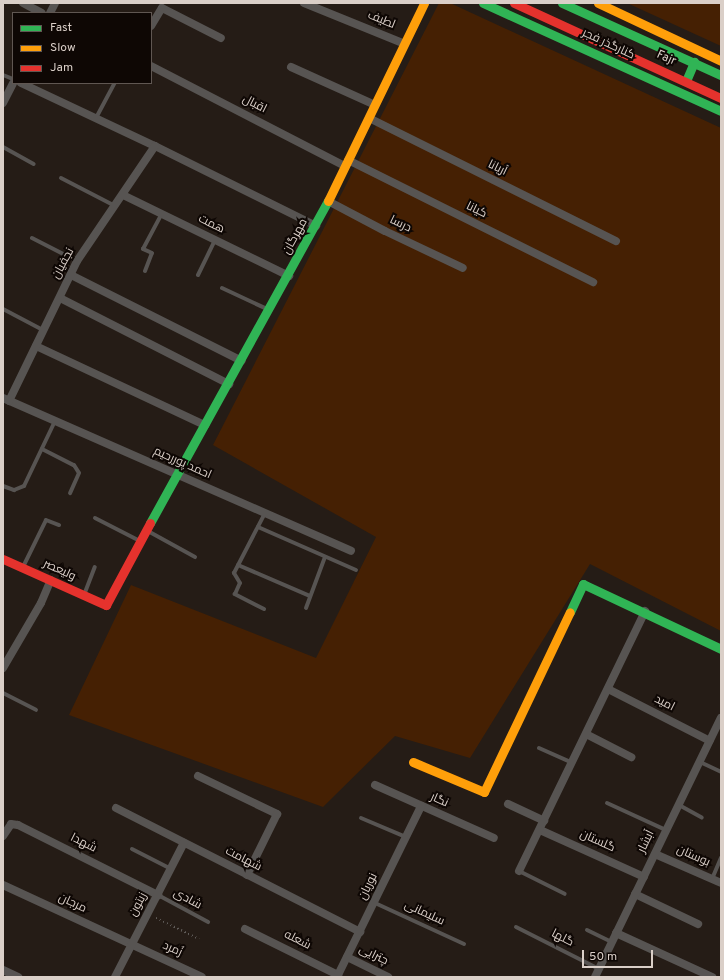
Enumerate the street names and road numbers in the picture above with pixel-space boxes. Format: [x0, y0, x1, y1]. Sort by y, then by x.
street label: لطیف [365, 9, 397, 33]
street label: کنارگذر فجر [579, 27, 637, 63]
street label: Fajr [654, 48, 678, 70]
street label: اقبال [239, 93, 269, 117]
street label: آریانا [485, 158, 509, 180]
street label: کیانا [463, 200, 489, 222]
street label: همت [196, 213, 226, 237]
street label: درسا [387, 214, 413, 236]
street label: مهرگان [280, 217, 312, 257]
street label: نجفیان [50, 246, 78, 282]
street label: احمد پوررحیم [151, 445, 213, 483]
street label: ولیعصر [40, 557, 78, 585]
street label: امید [651, 693, 677, 715]
street label: نگار [428, 791, 450, 811]
street label: گلستان [577, 828, 617, 856]
street label: آبشار [635, 828, 659, 856]
street label: شهدا [67, 831, 99, 857]
street label: بوستان [674, 843, 712, 871]
street label: شهامت [222, 845, 264, 875]
street label: نوریان [356, 871, 382, 903]
street label: شادی [170, 887, 204, 913]
street label: مرجان [56, 891, 88, 917]
street label: زیتون [127, 891, 151, 919]
street label: سلیمانی [402, 898, 446, 930]
street label: گلها [548, 927, 576, 951]
street label: شعله [281, 928, 313, 954]
street label: زُمرد [160, 939, 184, 961]
street label: چترایی [356, 943, 390, 969]

